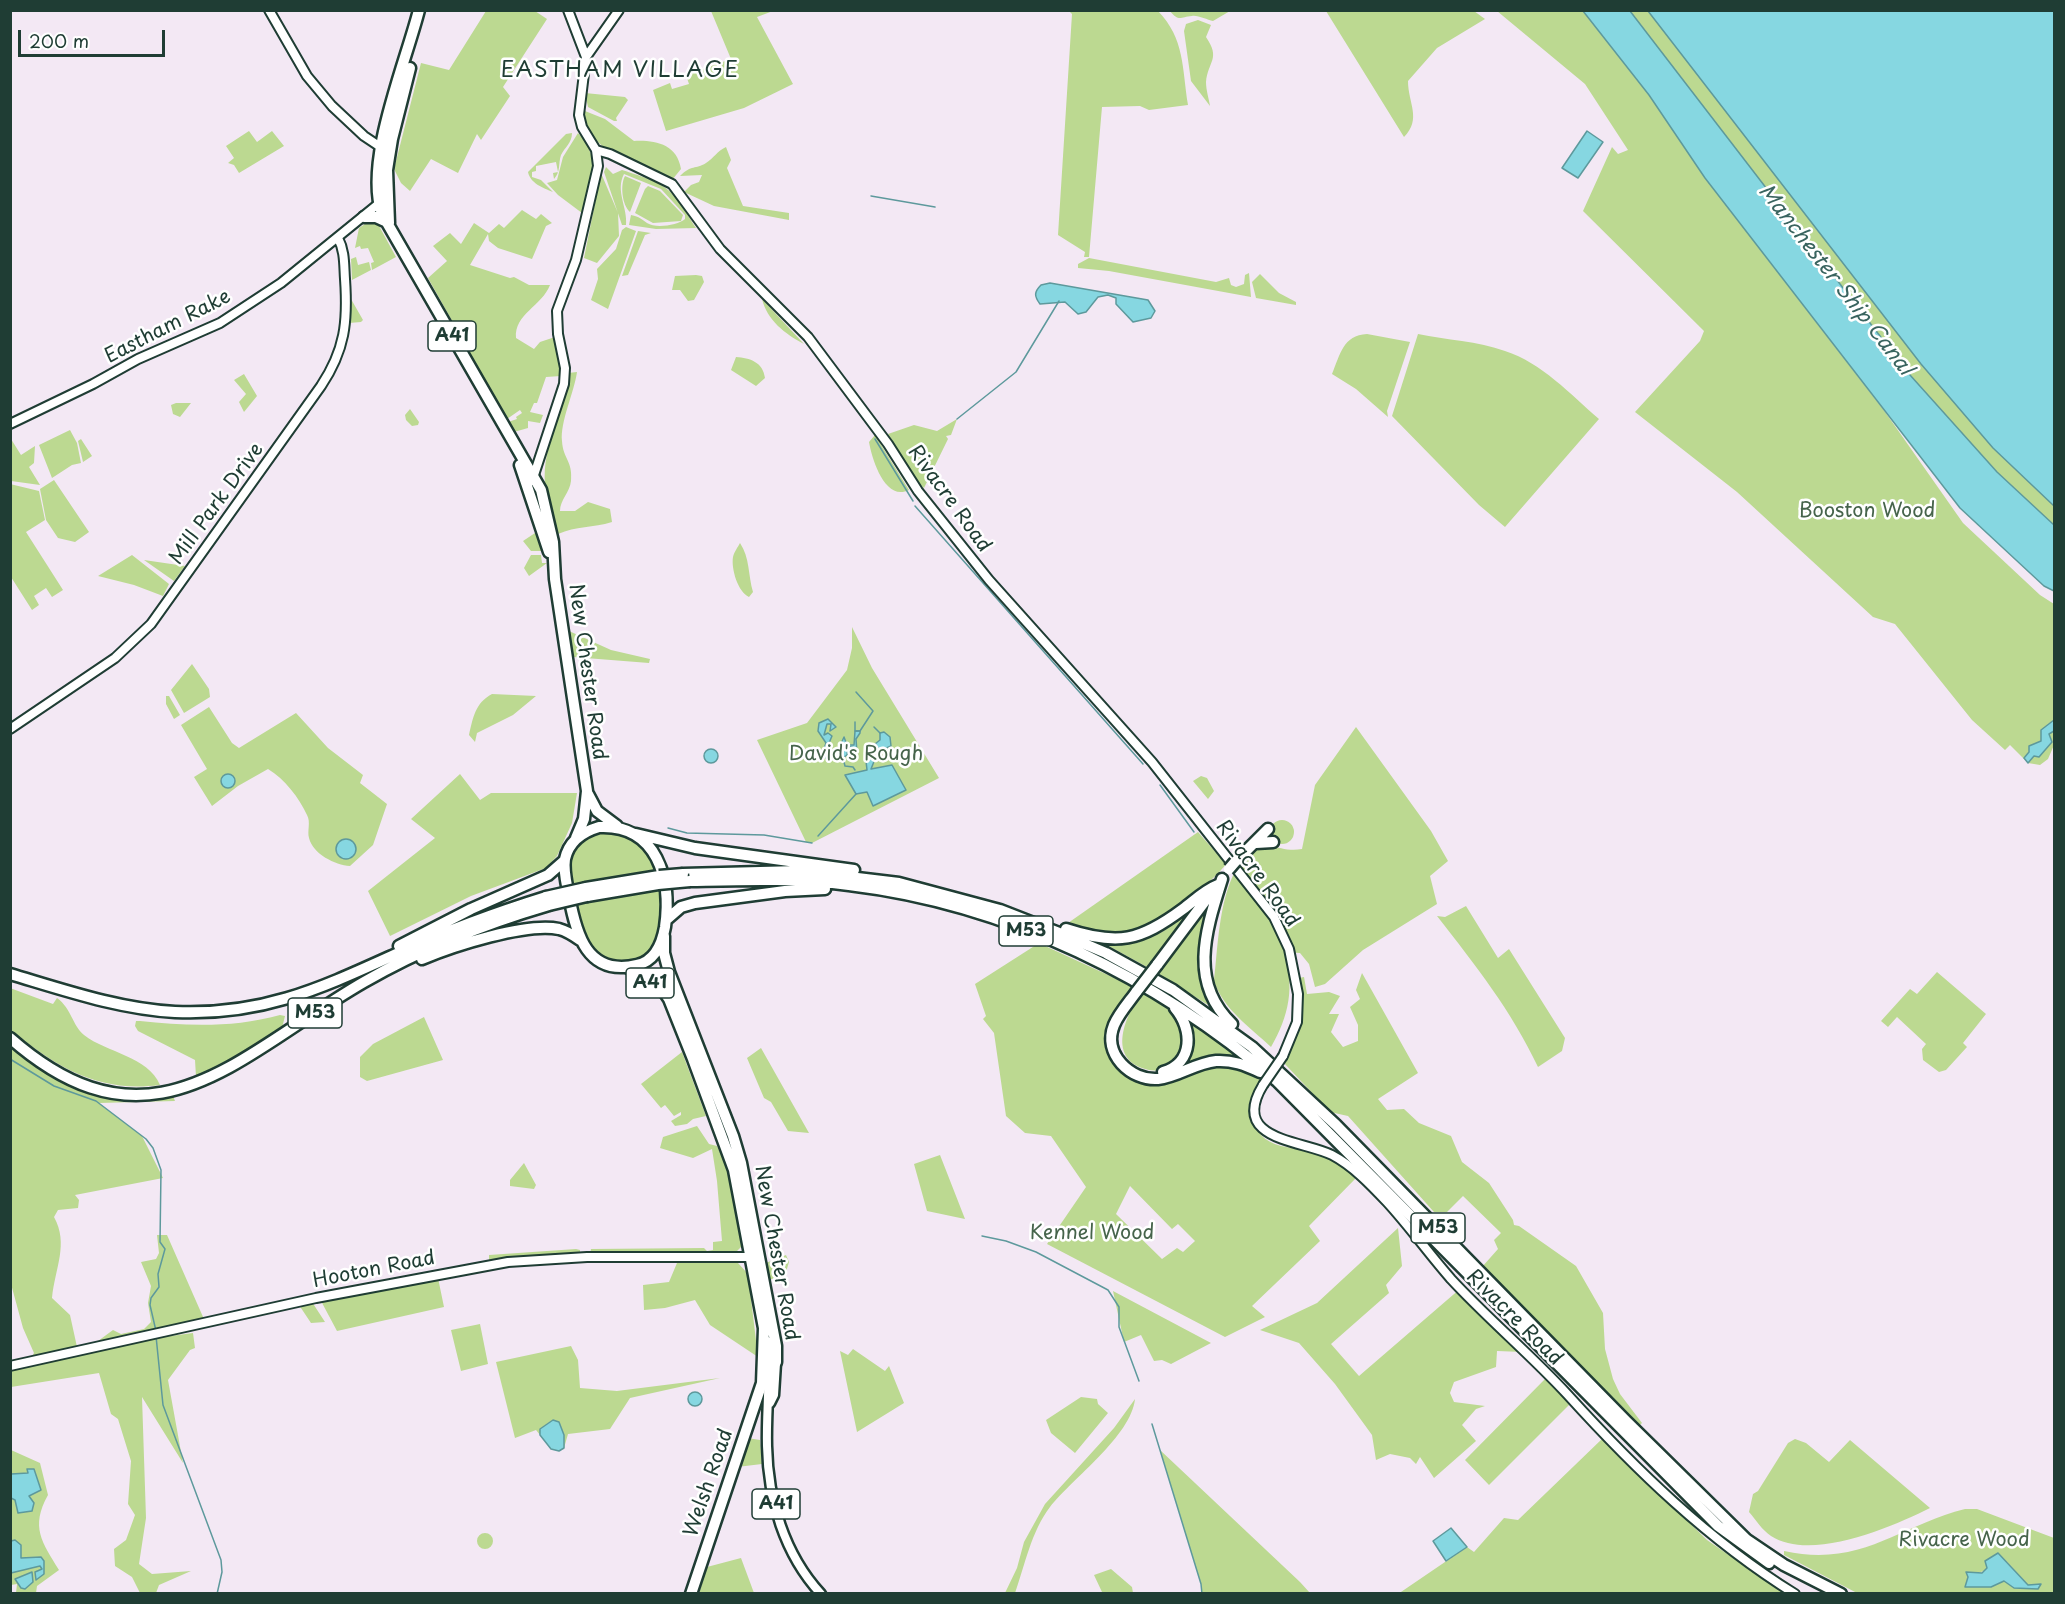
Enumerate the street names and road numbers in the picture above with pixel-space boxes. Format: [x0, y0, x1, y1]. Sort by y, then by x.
street label: Eastham Rake [101, 285, 235, 369]
road number: A41 [428, 321, 476, 351]
street label: Mill Park Drive [165, 439, 269, 569]
street label: Rivacre Road [902, 441, 996, 557]
street label: New Chester Road [563, 582, 611, 762]
street label: Rivacre Road [1210, 816, 1304, 932]
road number: M53 [999, 916, 1053, 946]
road number: A41 [626, 968, 674, 998]
road number: M53 [288, 998, 342, 1028]
street label: New Chester Road [749, 1163, 803, 1343]
road number: M53 [1411, 1213, 1465, 1243]
street label: Hooton Road [311, 1246, 437, 1294]
street label: Rivacre Road [1461, 1265, 1567, 1371]
street label: Welsh Road [679, 1426, 739, 1540]
road number: A41 [752, 1489, 800, 1519]

